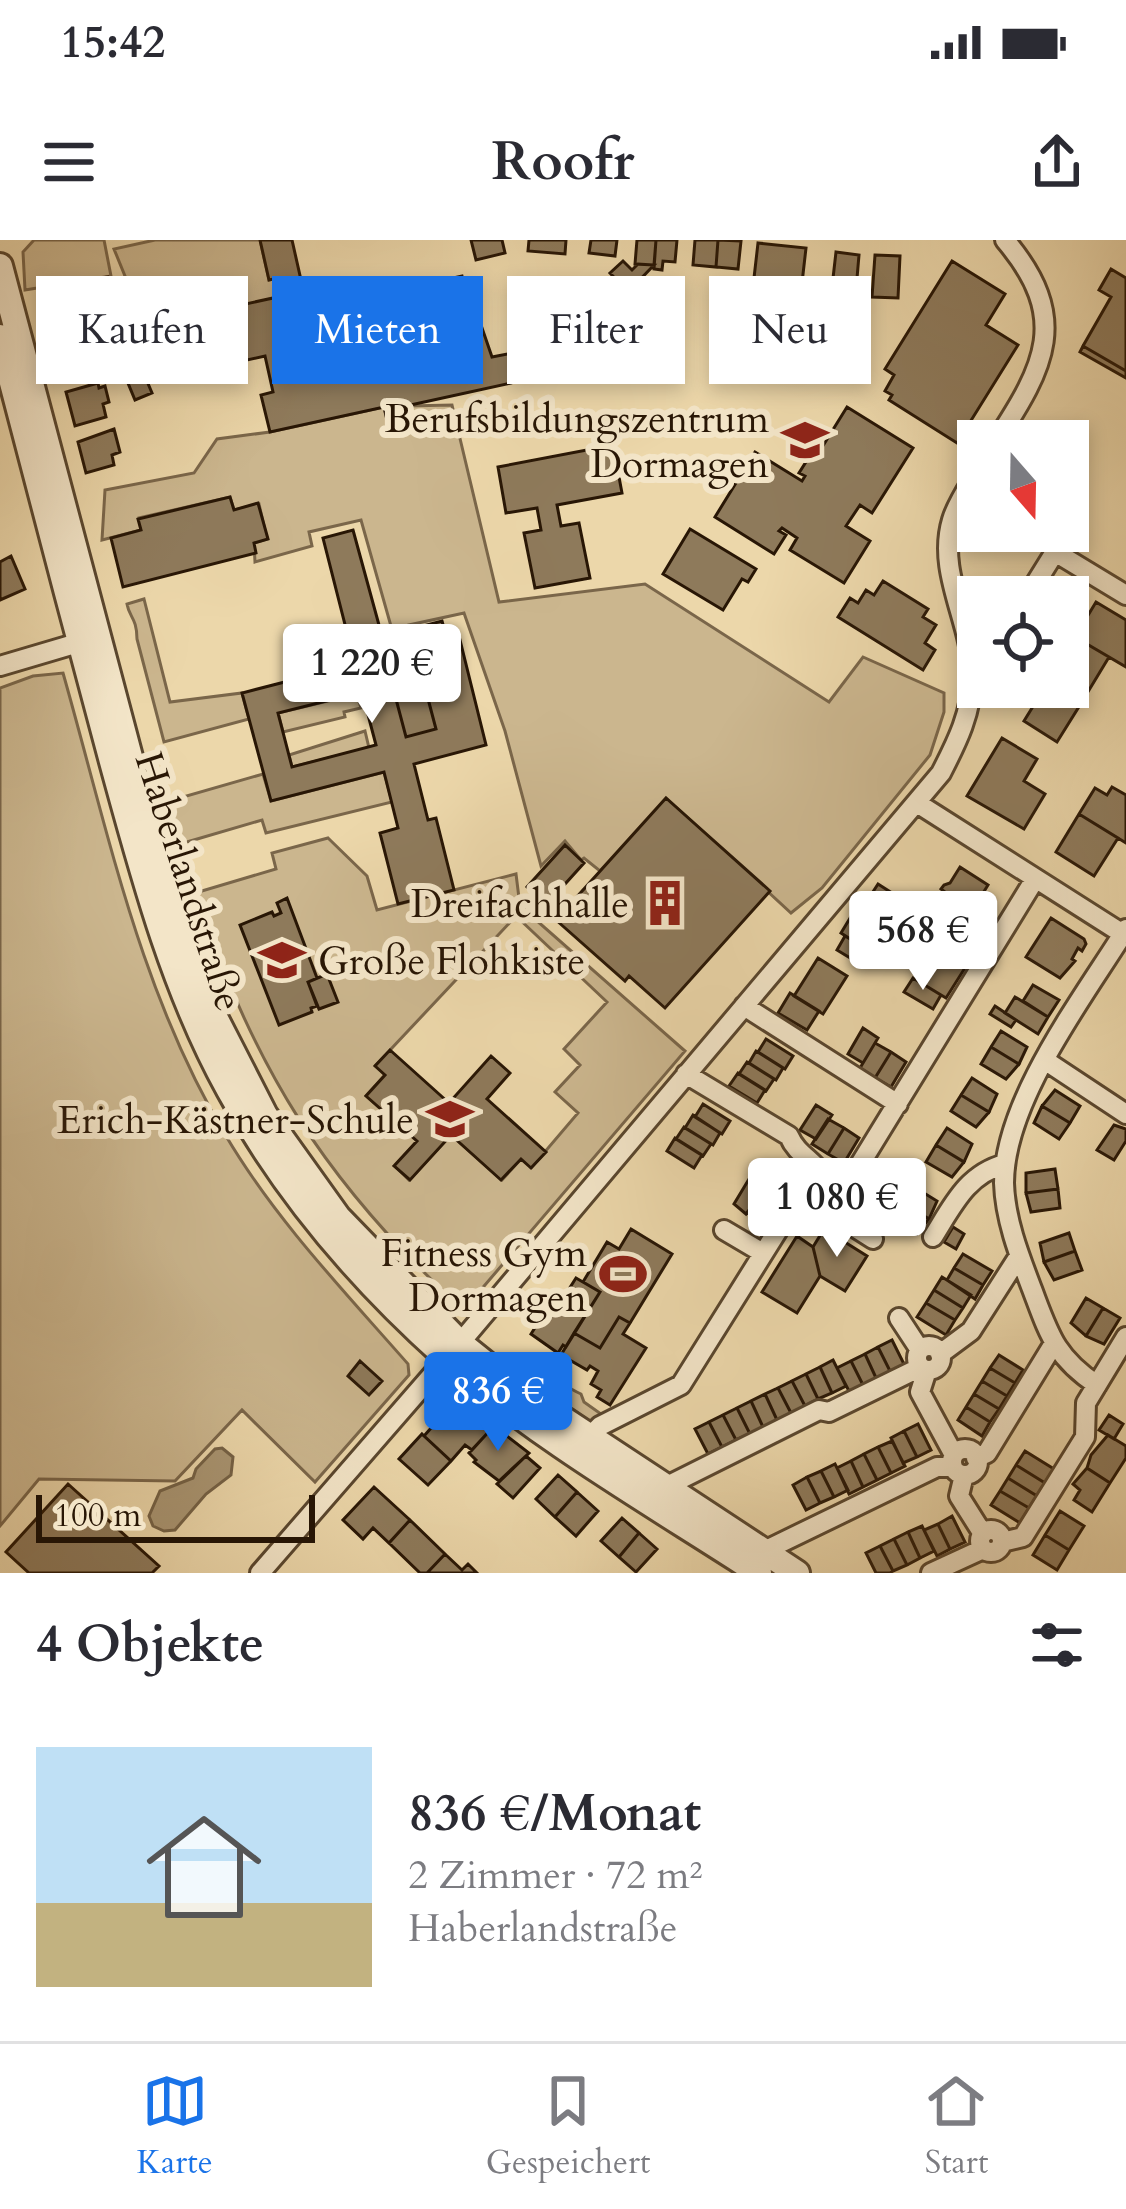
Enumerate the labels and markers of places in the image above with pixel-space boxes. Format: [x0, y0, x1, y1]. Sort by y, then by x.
place label: Berufsbildungszentrum Dormagen [385, 393, 769, 491]
school or university icon: Berufsbildungszentrum Dormagen [780, 415, 830, 465]
pin: 1 220 € [261, 624, 483, 726]
place label: Dreifachhalle [411, 878, 629, 931]
building icon: Dreifachhalle [640, 878, 690, 928]
pin: 568 € [839, 891, 1007, 993]
school or university icon: Große Flohkiste [257, 935, 307, 985]
place label: Große Flohkiste [318, 935, 585, 988]
place label: Erich-Kästner-Schule [57, 1094, 414, 1147]
school or university icon: Erich-Kästner-Schule [425, 1094, 475, 1144]
pin: 1 080 € [726, 1158, 948, 1260]
place label: Fitness Gym Dormagen [381, 1227, 587, 1325]
sports icon: Fitness Gym Dormagen [598, 1249, 648, 1299]
pin: 836 € [414, 1352, 582, 1454]

